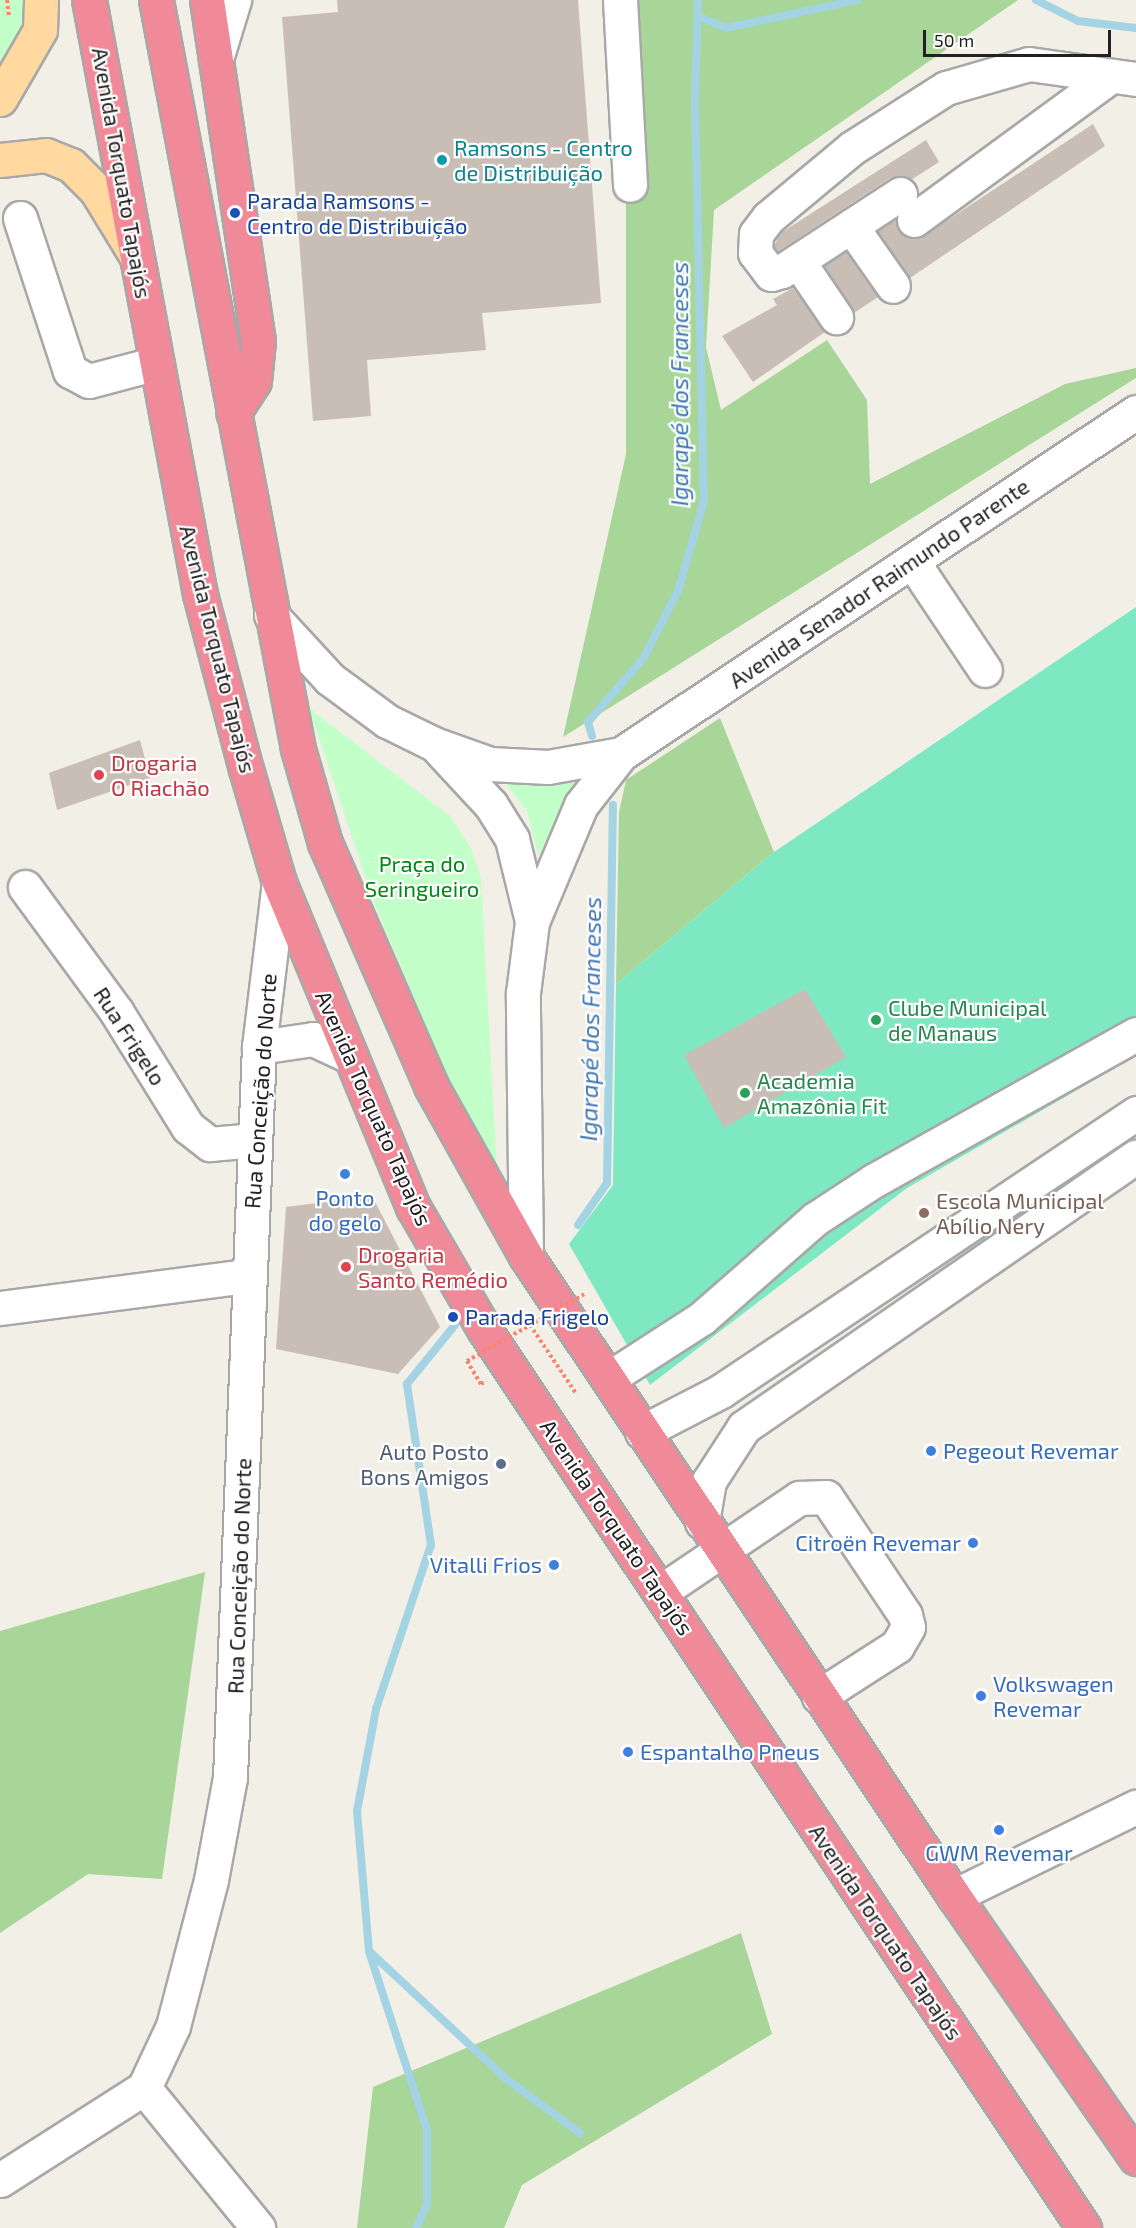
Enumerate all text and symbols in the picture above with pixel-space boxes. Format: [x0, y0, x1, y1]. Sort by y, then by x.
scale bar [926, 18, 1114, 56]
text: 50 m [934, 29, 974, 51]
street label: Avenida Torquato Tapajós [87, 45, 157, 301]
place label: Ramsons - Centro de Distribuição [454, 134, 633, 186]
marker: Ramsons - Centro de Distribuição [435, 153, 449, 167]
place label: Parada Ramsons - Centro de Distribuição [247, 187, 468, 238]
marker: Parada Ramsons - Centro de Distribuição [228, 206, 242, 220]
water label: Igarapé dos Franceses [665, 262, 693, 506]
street label: Avenida Senador Raimundo Parente [724, 472, 1034, 694]
street label: Avenida Torquato Tapajós [174, 522, 262, 776]
place label: Drogaria O Riachão [111, 749, 210, 800]
marker: Drogaria O Riachão [92, 768, 106, 782]
park label: Praça do Seringueiro [365, 850, 479, 902]
water label: Igarapé dos Franceses [573, 896, 607, 1142]
street label: Rua Conceição do Norte [239, 972, 281, 1210]
street label: Rua Frigelo [88, 982, 172, 1090]
street label: Avenida Torquato Tapajós [310, 986, 438, 1230]
place label: Clube Municipal de Manaus [888, 994, 1047, 1046]
marker: Clube Municipal de Manaus [869, 1013, 883, 1027]
place label: Academia Amazônia Fit [757, 1067, 887, 1118]
marker: Academia Amazônia Fit [738, 1086, 752, 1100]
marker: Ponto do gelo [338, 1167, 352, 1181]
place label: Ponto do gelo [308, 1184, 382, 1236]
place label: Escola Municipal Abílio Nery [936, 1187, 1104, 1238]
marker: Escola Municipal Abílio Nery [917, 1206, 931, 1220]
place label: Drogaria Santo Remédio [358, 1241, 508, 1292]
marker: Drogaria Santo Remédio [339, 1260, 353, 1274]
place label: Parada Frigelo [465, 1304, 609, 1330]
marker: Parada Frigelo [446, 1310, 460, 1324]
street label: Avenida Torquato Tapajós [535, 1414, 699, 1640]
place label: Auto Posto Bons Amigos [360, 1438, 489, 1490]
place label: Pegeout Revemar [943, 1438, 1119, 1464]
marker: Pegeout Revemar [924, 1444, 938, 1458]
marker: Auto Posto Bons Amigos [494, 1457, 508, 1471]
street label: Rua Conceição do Norte [222, 1458, 256, 1694]
place label: Citroën Revemar [795, 1530, 961, 1556]
marker: Citroën Revemar [966, 1536, 980, 1550]
place label: Vitalli Frios [430, 1552, 542, 1578]
marker: Vitalli Frios [547, 1558, 561, 1572]
place label: Volkswagen Revemar [993, 1670, 1114, 1722]
marker: Volkswagen Revemar [974, 1689, 988, 1703]
place label: Espantalho Pneus [640, 1739, 820, 1765]
marker: Espantalho Pneus [621, 1745, 635, 1759]
street label: Avenida Torquato Tapajós [804, 1819, 968, 2045]
marker: GWM Revemar [992, 1823, 1006, 1837]
place label: GWM Revemar [925, 1840, 1073, 1866]

